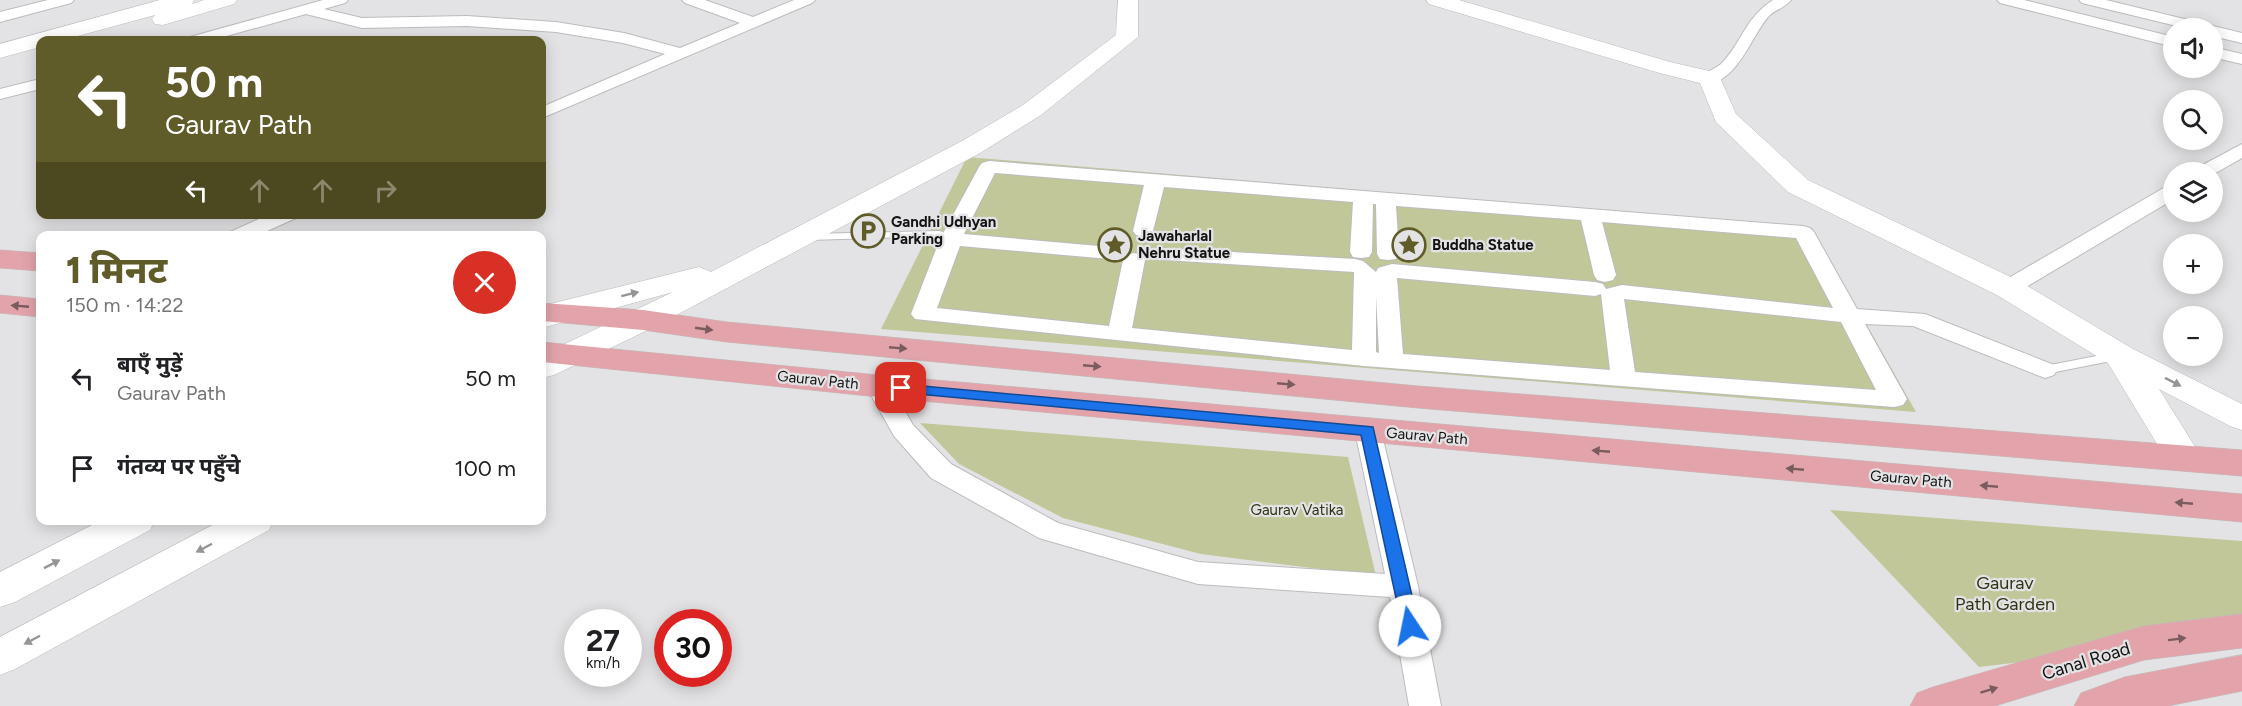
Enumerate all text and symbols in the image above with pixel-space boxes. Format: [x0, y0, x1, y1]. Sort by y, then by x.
map controls [2163, 18, 2223, 366]
button: sound [2163, 18, 2223, 78]
text: 50 m [165, 57, 263, 108]
icon: left [66, 60, 144, 138]
button: search [2163, 90, 2223, 150]
text: Gaurav Path [165, 108, 312, 141]
button: layers [2163, 162, 2223, 222]
icon: left [180, 174, 213, 207]
icon: ahead [243, 174, 276, 207]
icon: ahead [306, 174, 339, 207]
icon: right [369, 174, 402, 207]
parking icon: Gandhi Udhyan Parking [850, 213, 886, 249]
place label: Gandhi Udhyan Parking [891, 213, 996, 248]
place icon: Jawaharlal Nehru Statue [1097, 227, 1133, 263]
place label: Jawaharlal Nehru Statue [1138, 227, 1231, 262]
place icon: Buddha Statue [1391, 227, 1427, 263]
button: + [2163, 234, 2223, 294]
place label: Buddha Statue [1432, 236, 1534, 254]
text: 1 मिनट [66, 249, 167, 292]
button: close [453, 251, 516, 314]
one-way arrow [620, 288, 639, 298]
text: 150 m · 14:22 [66, 293, 184, 317]
one-way arrow [11, 301, 30, 311]
button: − [2163, 306, 2223, 366]
one-way arrow [695, 324, 714, 333]
one-way arrow [889, 343, 908, 353]
text: बाएँ मुड़ें [117, 351, 183, 378]
one-way arrow [1083, 361, 1102, 371]
icon: left [66, 362, 99, 395]
pin [875, 362, 926, 413]
text: 50 m [465, 365, 516, 392]
street label: Gaurav Path [776, 367, 860, 393]
icon: arrive [884, 371, 917, 404]
one-way arrow [2164, 377, 2182, 387]
one-way arrow [1277, 379, 1296, 389]
text: Gaurav Path [117, 381, 226, 405]
street label: Gaurav Path [1385, 423, 1469, 449]
one-way arrow [1591, 446, 1610, 456]
icon: arrive [66, 452, 99, 485]
text: गंतव्य पर पहुँचे [117, 453, 241, 480]
text: 100 m [455, 455, 516, 482]
one-way arrow [1786, 464, 1805, 473]
street label: Gaurav Path [1869, 466, 1953, 492]
one-way arrow [1980, 481, 1999, 491]
one-way arrow [2174, 498, 2193, 508]
park label: Gaurav Vatika [1251, 501, 1343, 519]
one-way arrow [195, 543, 212, 553]
one-way arrow [44, 559, 61, 569]
park label: Gaurav Path Garden [1955, 572, 2055, 615]
position arrow [1378, 594, 1442, 658]
speed limit sign: 30 [654, 609, 732, 687]
text: 27 [586, 622, 620, 659]
one-way arrow [2168, 634, 2187, 644]
one-way arrow [23, 635, 40, 645]
street label: Canal Road [2039, 637, 2133, 685]
text: km/h [586, 654, 620, 672]
one-way arrow [1981, 685, 1999, 694]

